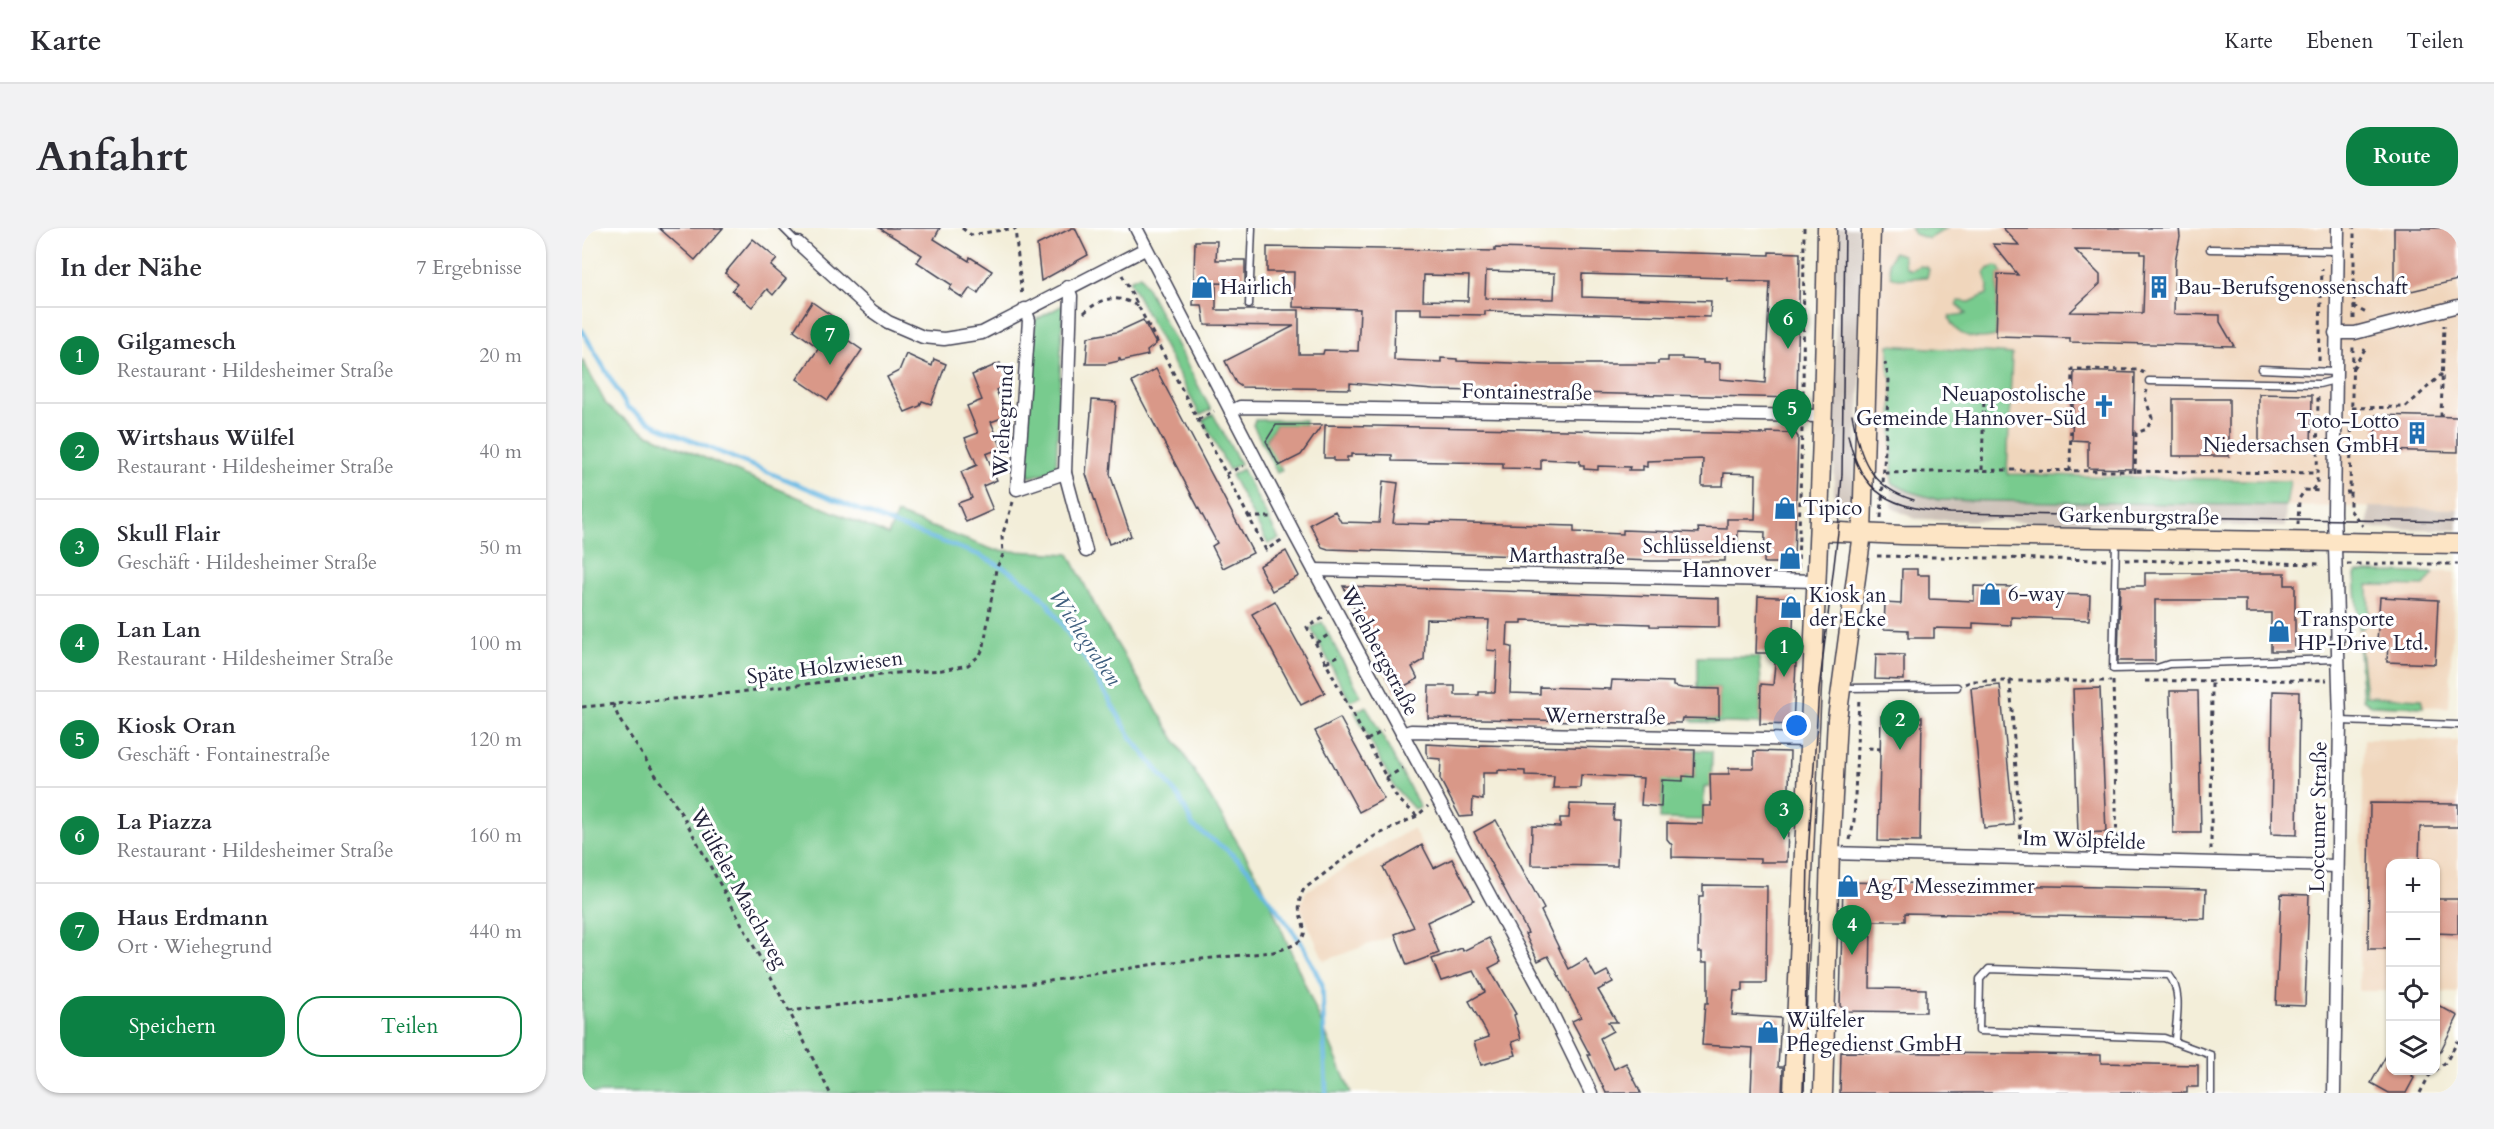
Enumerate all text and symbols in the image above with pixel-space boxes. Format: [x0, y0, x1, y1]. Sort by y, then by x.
text: Karte [30, 22, 102, 60]
text: Karte [2225, 27, 2273, 56]
text: Ebenen [2306, 27, 2373, 56]
text: Teilen [2406, 27, 2464, 56]
button: Route [2346, 127, 2458, 186]
text: Anfahrt [36, 128, 188, 185]
text: In der Nähe [60, 250, 202, 285]
text: 7 Ergebnisse [416, 254, 522, 281]
place label: Hairlich [1220, 273, 1293, 302]
place label: Bau-Berufsgenossenschaft [2177, 273, 2408, 302]
shop icon: Hairlich [1189, 274, 1215, 300]
building icon: Bau-Berufsgenossenschaft [2146, 274, 2172, 300]
pin: 6 [1768, 300, 1808, 349]
pin: 7 [810, 316, 850, 365]
text: Gilgamesch [117, 327, 236, 357]
text: 1 [74, 342, 85, 369]
text: 20 m [479, 342, 522, 369]
text: Restaurant · Hildesheimer Straße [117, 357, 393, 384]
street label: Wiehegrund [986, 363, 1021, 480]
street label: Fontainestraße [1461, 377, 1593, 408]
place label: Neuapostolische Gemeinde Hannover-Süd [1856, 380, 2086, 433]
pin: 5 [1772, 390, 1812, 439]
church icon: Neuapostolische Gemeinde Hannover-Süd [2091, 393, 2117, 419]
place label: Toto-Lotto Niedersachsen GmbH [2203, 407, 2399, 460]
building icon: Toto-Lotto Niedersachsen GmbH [2404, 420, 2430, 446]
text: Wirtshaus Wülfel [117, 423, 295, 453]
text: 2 [74, 438, 85, 465]
text: 40 m [479, 438, 522, 465]
text: Restaurant · Hildesheimer Straße [117, 453, 393, 480]
place label: Tipico [1803, 494, 1862, 523]
shop icon: Tipico [1772, 495, 1798, 521]
street label: Garkenburgstraße [2058, 501, 2220, 532]
text: Skull Flair [117, 519, 220, 549]
place label: Schlüsseldienst Hannover [1642, 532, 1772, 585]
text: 3 [74, 534, 85, 561]
text: 50 m [479, 534, 522, 561]
street label: Marthastraße [1509, 541, 1625, 572]
shop icon: Schlüsseldienst Hannover [1777, 545, 1803, 571]
text: Geschäft · Hildesheimer Straße [117, 549, 377, 576]
street label: Wiehbergstraße [1333, 580, 1426, 721]
place label: 6-way [2008, 580, 2065, 609]
place label: Kiosk an der Ecke [1809, 581, 1887, 634]
shop icon: 6-way [1977, 581, 2003, 607]
water label: Wiehegraben [1042, 583, 1129, 692]
shop icon: Kiosk an der Ecke [1778, 594, 1804, 620]
place label: Transporte HP-Drive Ltd. [2297, 605, 2429, 658]
text: Lan Lan [117, 615, 201, 645]
shop icon: Transporte HP-Drive Ltd. [2266, 618, 2292, 644]
pin: 1 [1764, 628, 1804, 677]
text: 4 [74, 630, 85, 657]
text: 100 m [469, 630, 522, 657]
street label: Späte Holzwiesen [745, 644, 905, 691]
text: Restaurant · Hildesheimer Straße [117, 645, 393, 672]
pin: 2 [1880, 700, 1920, 750]
street label: Wernerstraße [1543, 701, 1666, 732]
text: Kiosk Oran [117, 711, 236, 741]
your location [1782, 711, 1811, 740]
text: 5 [74, 726, 85, 753]
text: 120 m [469, 726, 522, 753]
text: Geschäft · Fontainestraße [117, 741, 330, 768]
street label: Loccumer Straße [2303, 741, 2334, 893]
pin: 3 [1764, 790, 1804, 840]
street label: Wülfeler Maschweg [682, 802, 795, 974]
text: La Piazza [117, 807, 212, 837]
text: 6 [74, 822, 85, 849]
text: 160 m [469, 822, 522, 849]
street label: Im Wölpfelde [2022, 824, 2146, 857]
text: Restaurant · Hildesheimer Straße [117, 837, 393, 864]
map controls [2386, 859, 2440, 1075]
button: + [2386, 859, 2440, 913]
place label: AgT Messezimmer [1866, 872, 2035, 901]
shop icon: AgT Messezimmer [1835, 873, 1861, 899]
text: Haus Erdmann [117, 903, 268, 933]
pin: 4 [1832, 906, 1872, 955]
button: − [2386, 913, 2440, 967]
text: 7 [74, 918, 85, 945]
text: 440 m [469, 918, 522, 945]
text: Ort · Wiehegrund [117, 933, 272, 960]
button: locate [2386, 967, 2440, 1021]
button: Speichern [60, 996, 285, 1057]
button: Teilen [297, 996, 522, 1057]
place label: Wülfeler Pflegedienst GmbH [1785, 1006, 1962, 1059]
shop icon: Wülfeler Pflegedienst GmbH [1755, 1019, 1781, 1045]
button: layers [2386, 1021, 2440, 1075]

